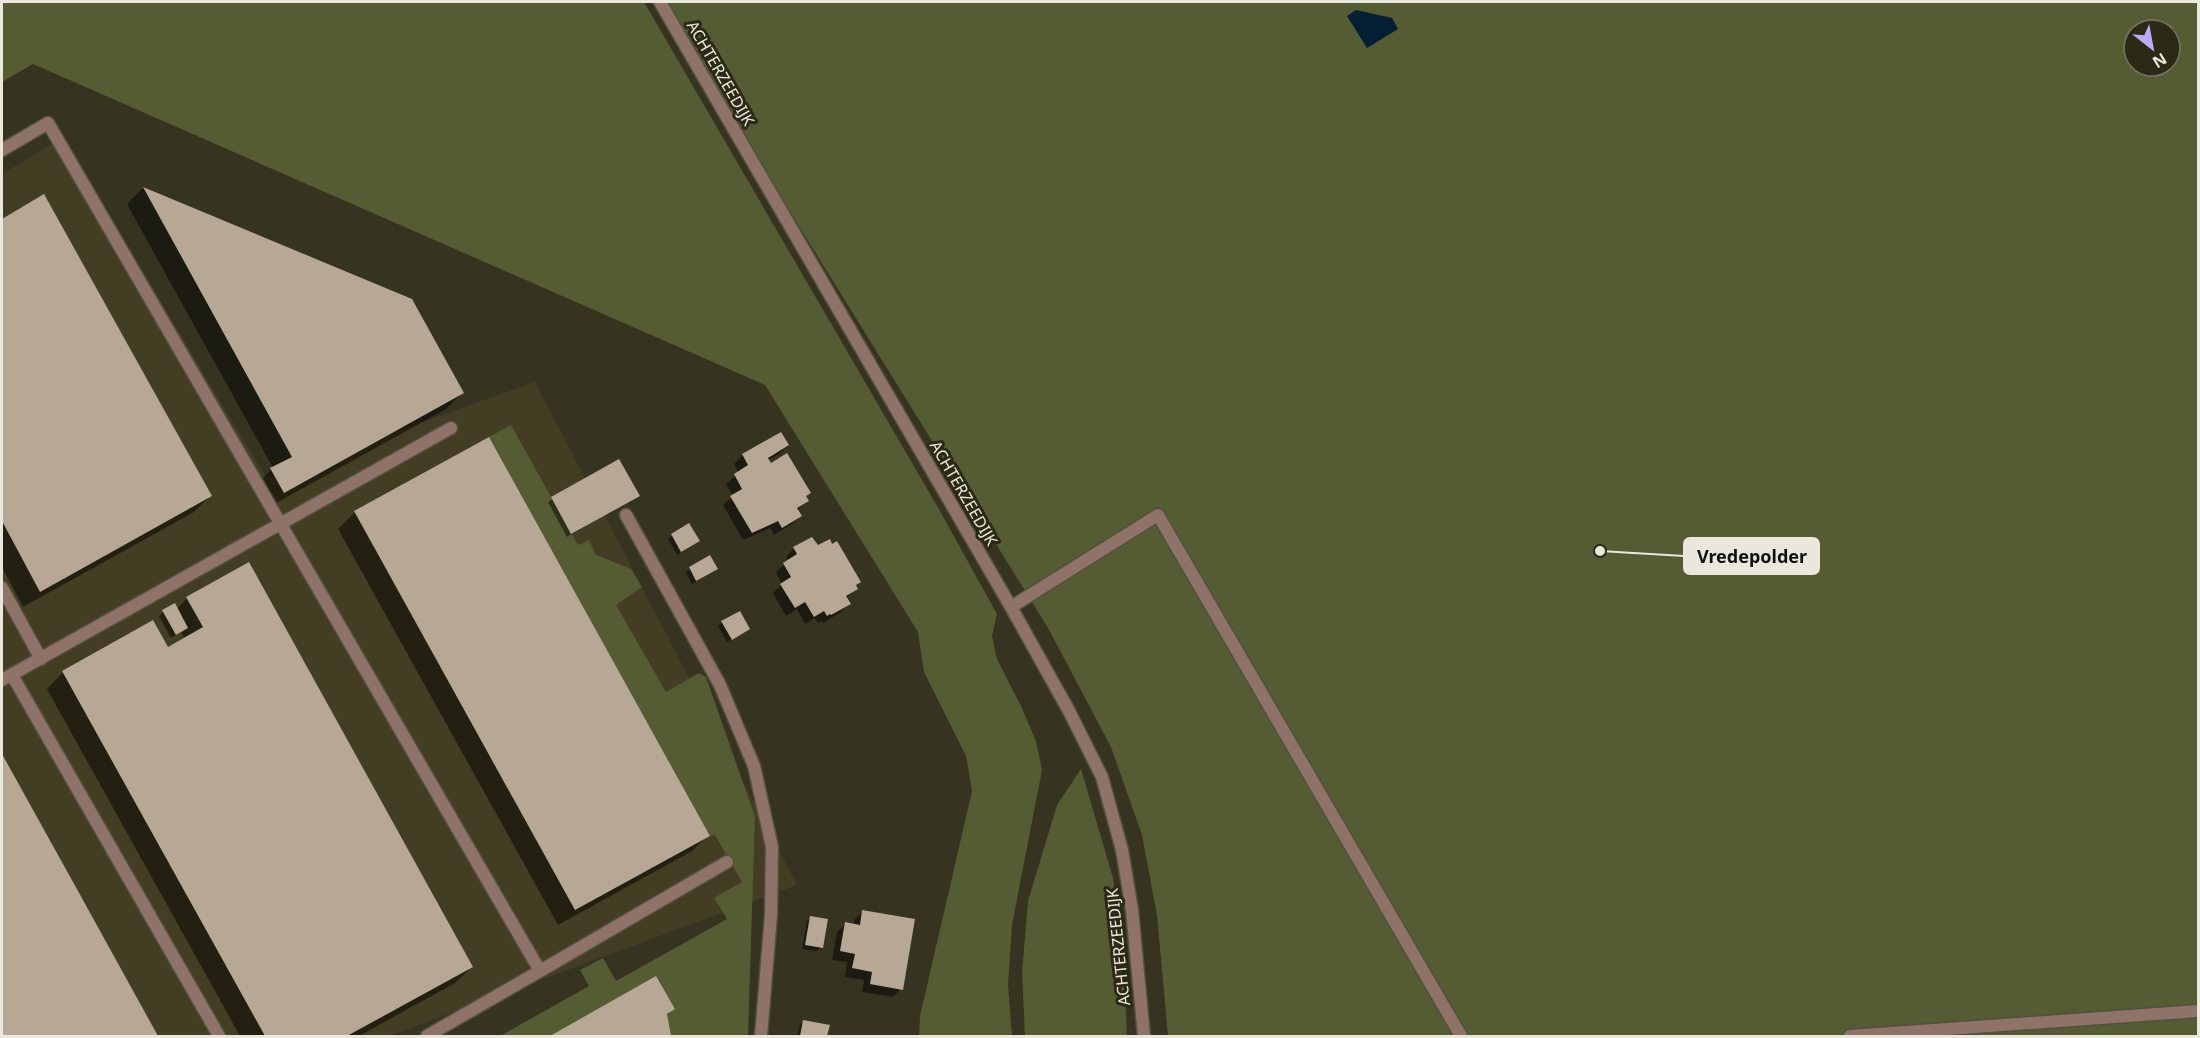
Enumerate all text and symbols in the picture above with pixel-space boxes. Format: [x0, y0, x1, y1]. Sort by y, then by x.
street label: ACHTERZEEDIJK [682, 16, 760, 130]
north arrow [2122, 18, 2182, 78]
text: N [2148, 48, 2171, 74]
street label: ACHTERZEEDIJK [925, 436, 1003, 550]
callout: Vredepolder [1684, 538, 1819, 574]
text: Vredepolder [1697, 544, 1807, 568]
street label: ACHTERZEEDIJK [1101, 887, 1135, 1007]

